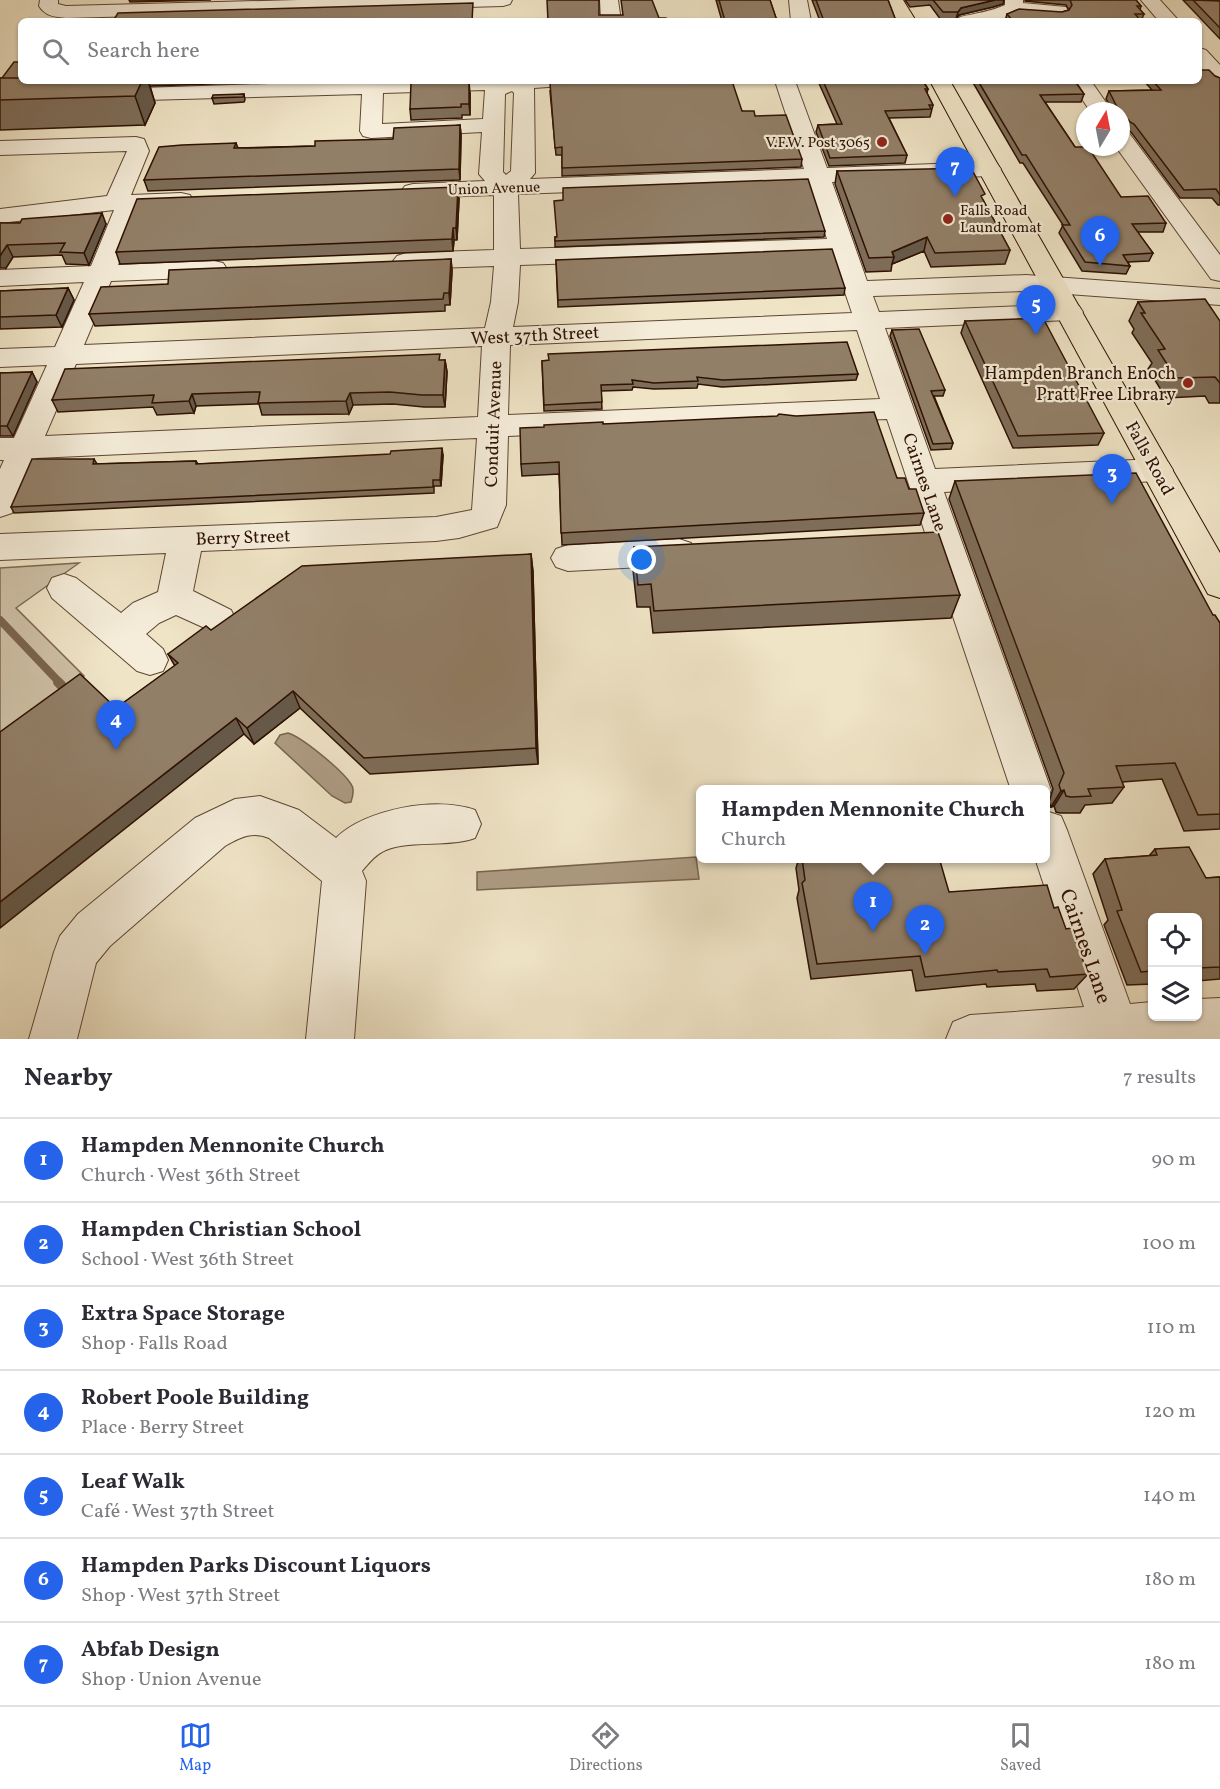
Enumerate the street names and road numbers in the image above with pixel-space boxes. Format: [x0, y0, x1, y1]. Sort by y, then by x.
street label: Union Avenue [447, 177, 541, 202]
street label: West 37th Street [470, 321, 600, 352]
street label: Conduit Avenue [480, 360, 509, 488]
street label: Falls Road [1118, 417, 1179, 500]
street label: Cairnes Lane [895, 430, 952, 535]
street label: Berry Street [195, 524, 291, 553]
street label: Cairnes Lane [1051, 885, 1118, 1008]

